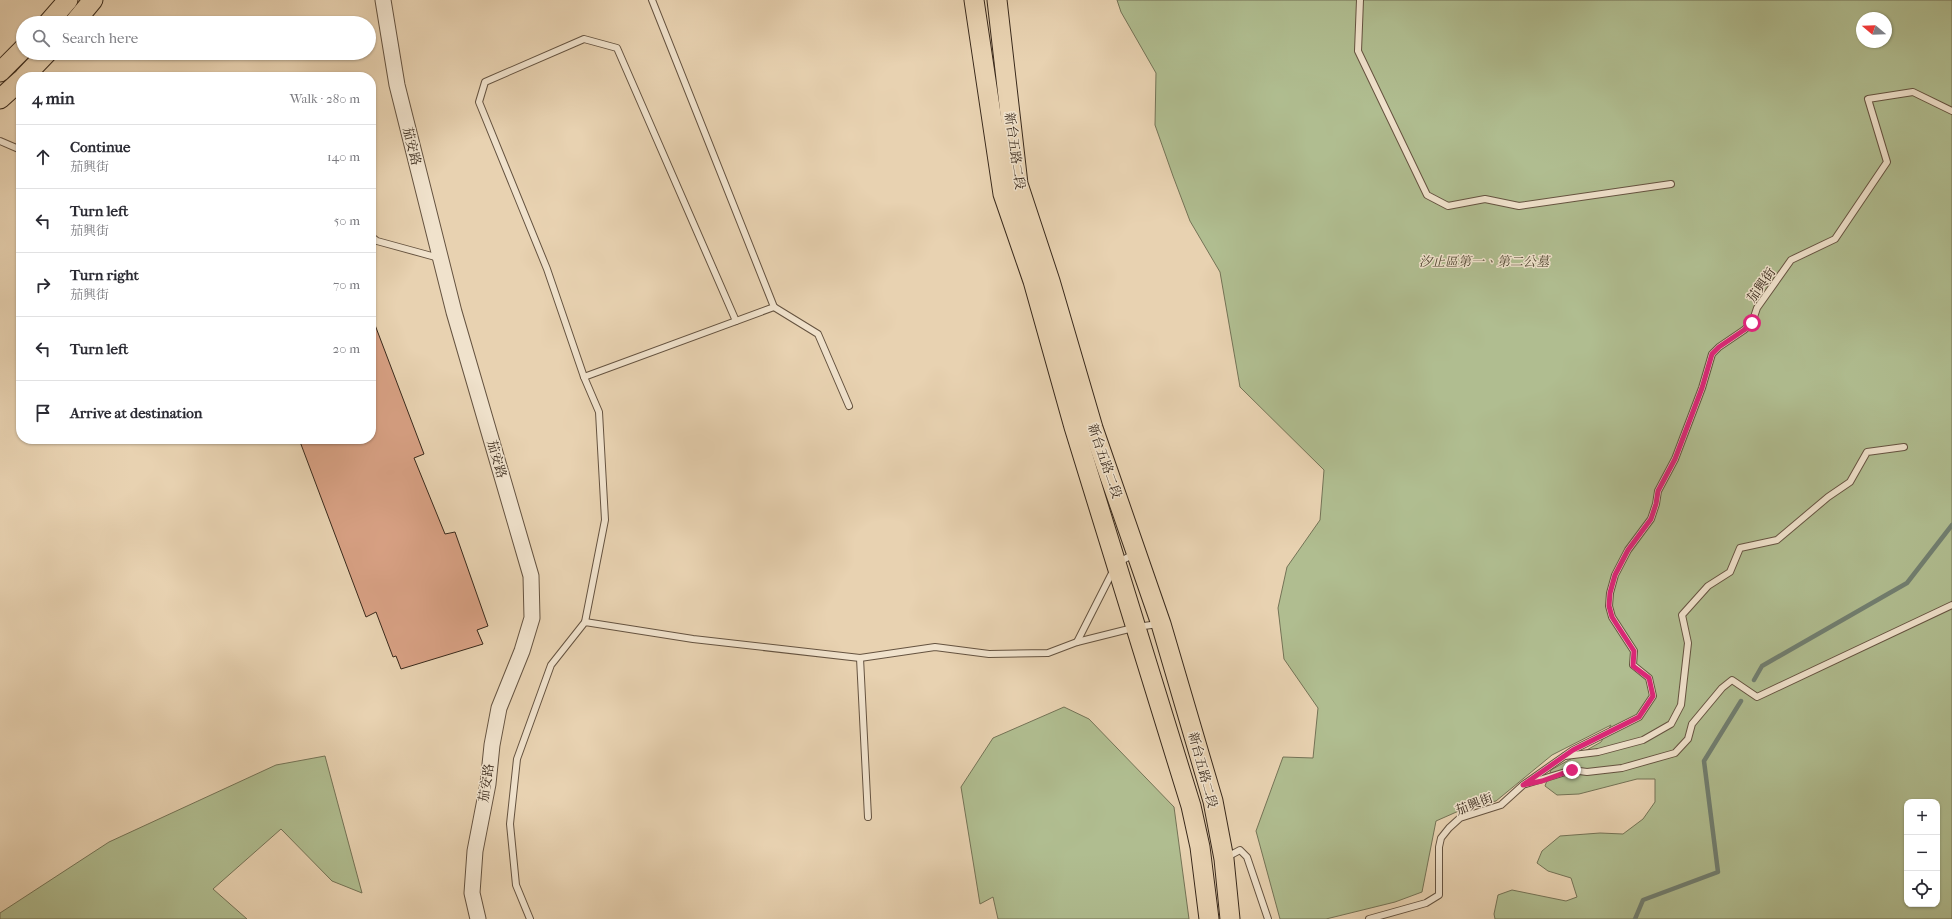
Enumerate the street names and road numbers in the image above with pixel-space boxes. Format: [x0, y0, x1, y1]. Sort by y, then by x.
street label: 新台五路二段 [1002, 111, 1028, 191]
street label: 茄安路 [400, 125, 424, 167]
street label: 茄興街 [1744, 265, 1778, 305]
street label: 新台五路二段 [1085, 422, 1125, 500]
street label: 茄安路 [484, 438, 510, 480]
street label: 新台五路二段 [1186, 730, 1220, 810]
street label: 茄安路 [476, 763, 496, 803]
street label: 茄興街 [1453, 790, 1495, 818]

